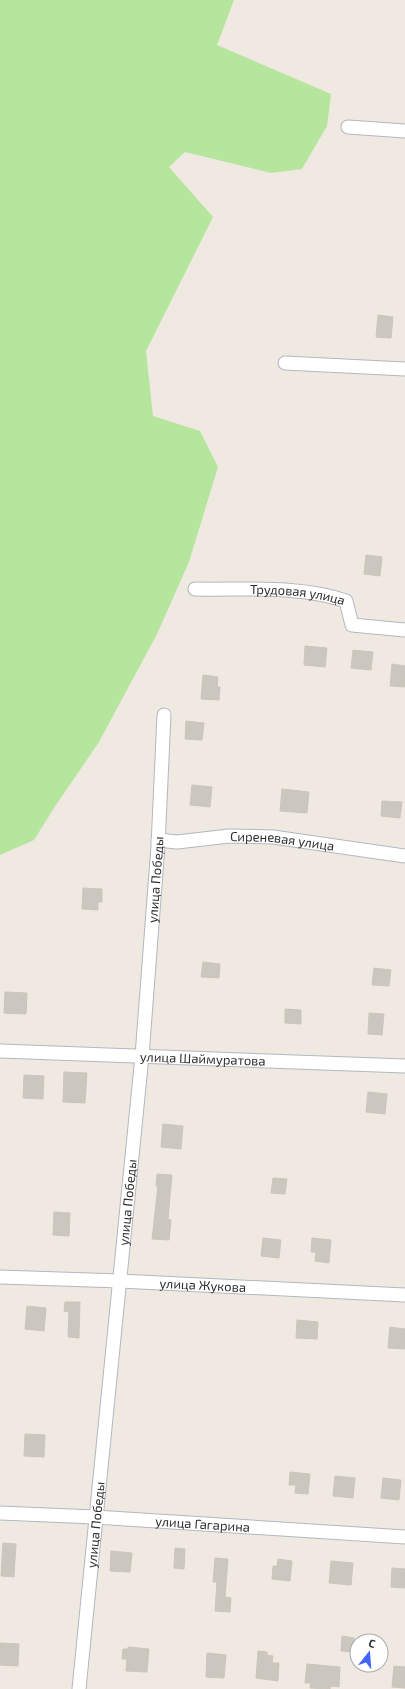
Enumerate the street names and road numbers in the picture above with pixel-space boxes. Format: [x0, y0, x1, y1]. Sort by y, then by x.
street label: Трудовая улица [250, 581, 347, 608]
street label: Сиреневая улица [230, 828, 336, 854]
street label: улица Победы [144, 836, 166, 924]
street label: улица Шаймуратова [140, 1048, 266, 1069]
street label: улица Победы [115, 1158, 140, 1246]
street label: улица Жукова [159, 1275, 246, 1295]
street label: улица Победы [83, 1481, 108, 1569]
street label: улица Гагарина [155, 1513, 251, 1535]

